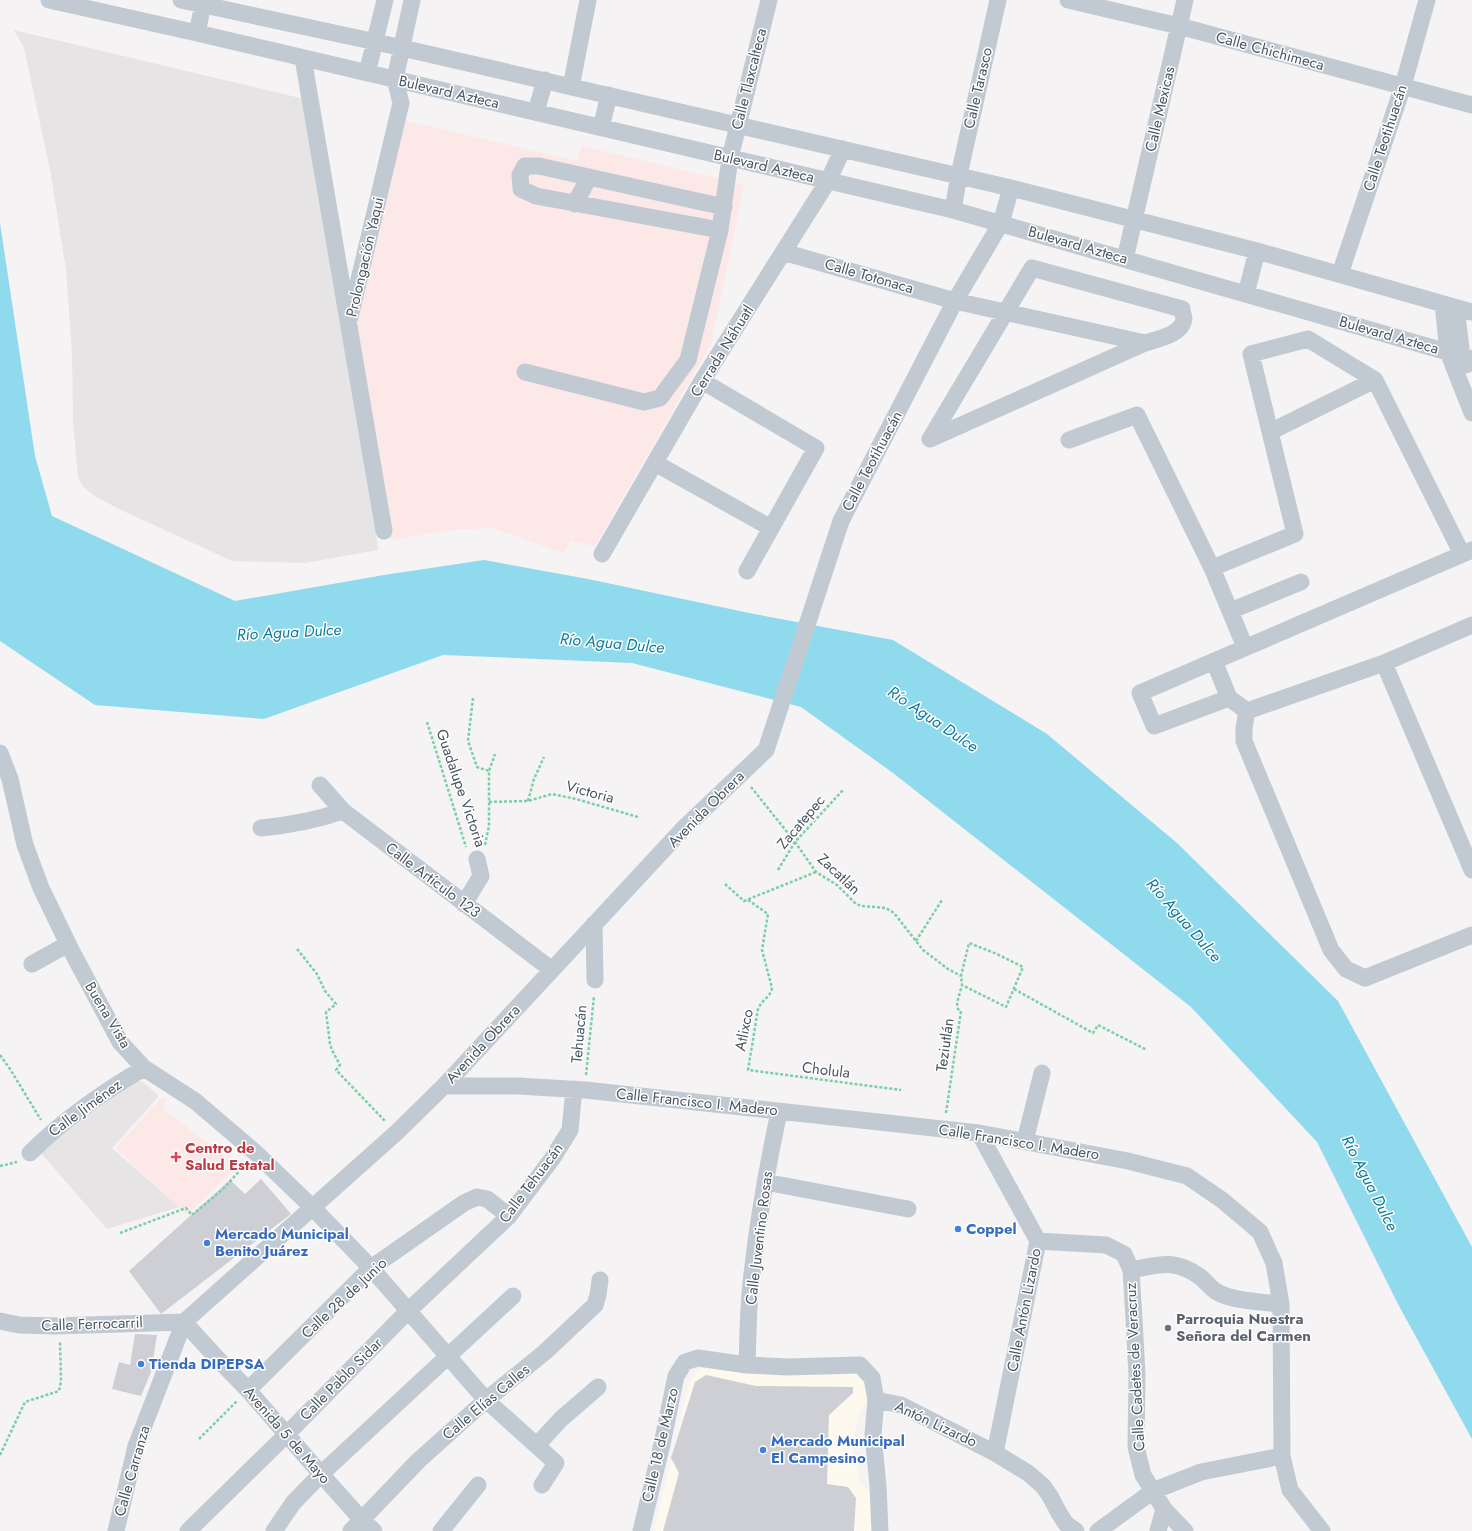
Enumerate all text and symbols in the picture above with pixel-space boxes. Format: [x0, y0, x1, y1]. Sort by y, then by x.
street label: Calle Tlaxcalteca [726, 26, 772, 132]
street label: Calle Chichimeca [1213, 26, 1327, 76]
street label: Calle Tarasco [958, 45, 998, 131]
street label: Calle Mexicas [1140, 64, 1180, 154]
street label: Bulevard Azteca [397, 70, 501, 114]
street label: Calle Teotihuacán [1357, 82, 1413, 194]
street label: Bulevard Azteca [712, 144, 816, 188]
street label: Prolongación Yaqui [341, 195, 389, 319]
street label: Bulevard Azteca [1026, 220, 1130, 270]
street label: Calle Totonaca [822, 253, 916, 299]
street label: Cerrada Náhuatl [685, 301, 759, 401]
street label: Bulevard Azteca [1337, 310, 1441, 360]
street label: Calle Teotihuacán [836, 407, 908, 515]
water label: Río Agua Dulce [236, 618, 342, 646]
water label: Río Agua Dulce [559, 627, 665, 659]
water label: Río Agua Dulce [883, 680, 983, 758]
street label: Guadalupe Victoria [430, 726, 492, 850]
street label: Avenida Obrera [663, 766, 749, 852]
street label: Victoria [563, 775, 617, 809]
street label: Zacatepec [772, 790, 830, 854]
street label: Calle Artículo 123 [381, 837, 485, 923]
street label: Zacatlán [812, 848, 866, 900]
water label: Río Agua Dulce [1141, 873, 1227, 967]
street label: Buena Vista [79, 978, 137, 1052]
street label: Avenida Obrera [441, 1000, 525, 1088]
street label: Tehuacán [565, 1004, 593, 1064]
street label: Atlixco [729, 1007, 759, 1053]
street label: Teziutlán [930, 1017, 960, 1073]
street label: Cholula [801, 1056, 851, 1084]
street label: Calle Jiménez [44, 1074, 126, 1142]
street label: Calle Francisco I. Madero [615, 1083, 779, 1121]
street label: Calle Francisco I. Madero [937, 1118, 1101, 1166]
water label: Río Agua Dulce [1336, 1131, 1404, 1235]
place label: Centro de Salud Estatal [185, 1137, 275, 1176]
street label: Calle Tehuacán [494, 1138, 568, 1228]
marker: Centro de Salud Estatal [170, 1151, 182, 1163]
street label: Calle Juventino Rosas [740, 1170, 778, 1306]
place label: Coppel [966, 1218, 1017, 1240]
place label: Mercado Municipal Benito Juárez [215, 1223, 349, 1262]
marker: Coppel [953, 1224, 963, 1234]
marker: Mercado Municipal Benito Juárez [202, 1238, 212, 1248]
street label: Calle Antón Lizardo [1001, 1246, 1047, 1374]
street label: Calle 28 de Junio [296, 1252, 392, 1344]
street label: Calle Cadetes de Veracruz [1120, 1282, 1150, 1452]
place label: Parroquia Nuestra Señora del Carmen [1176, 1308, 1311, 1347]
street label: Calle Ferrocarril [41, 1311, 143, 1337]
marker: Parroquia Nuestra Señora del Carmen [1163, 1323, 1173, 1333]
street label: Calle Pablo Sidar [295, 1332, 388, 1425]
place label: Tienda DIPEPSA [149, 1353, 266, 1375]
marker: Tienda DIPEPSA [136, 1359, 146, 1369]
street label: Calle Elías Calles [438, 1359, 534, 1445]
street label: Avenida 5 de Mayo [238, 1381, 336, 1489]
street label: Calle 18 de Marzo [636, 1386, 684, 1504]
street label: Antón Lizardo [891, 1395, 981, 1453]
street label: Calle Carranza [109, 1423, 155, 1519]
place label: Mercado Municipal El Campesino [771, 1430, 905, 1469]
marker: Mercado Municipal El Campesino [758, 1445, 768, 1455]

